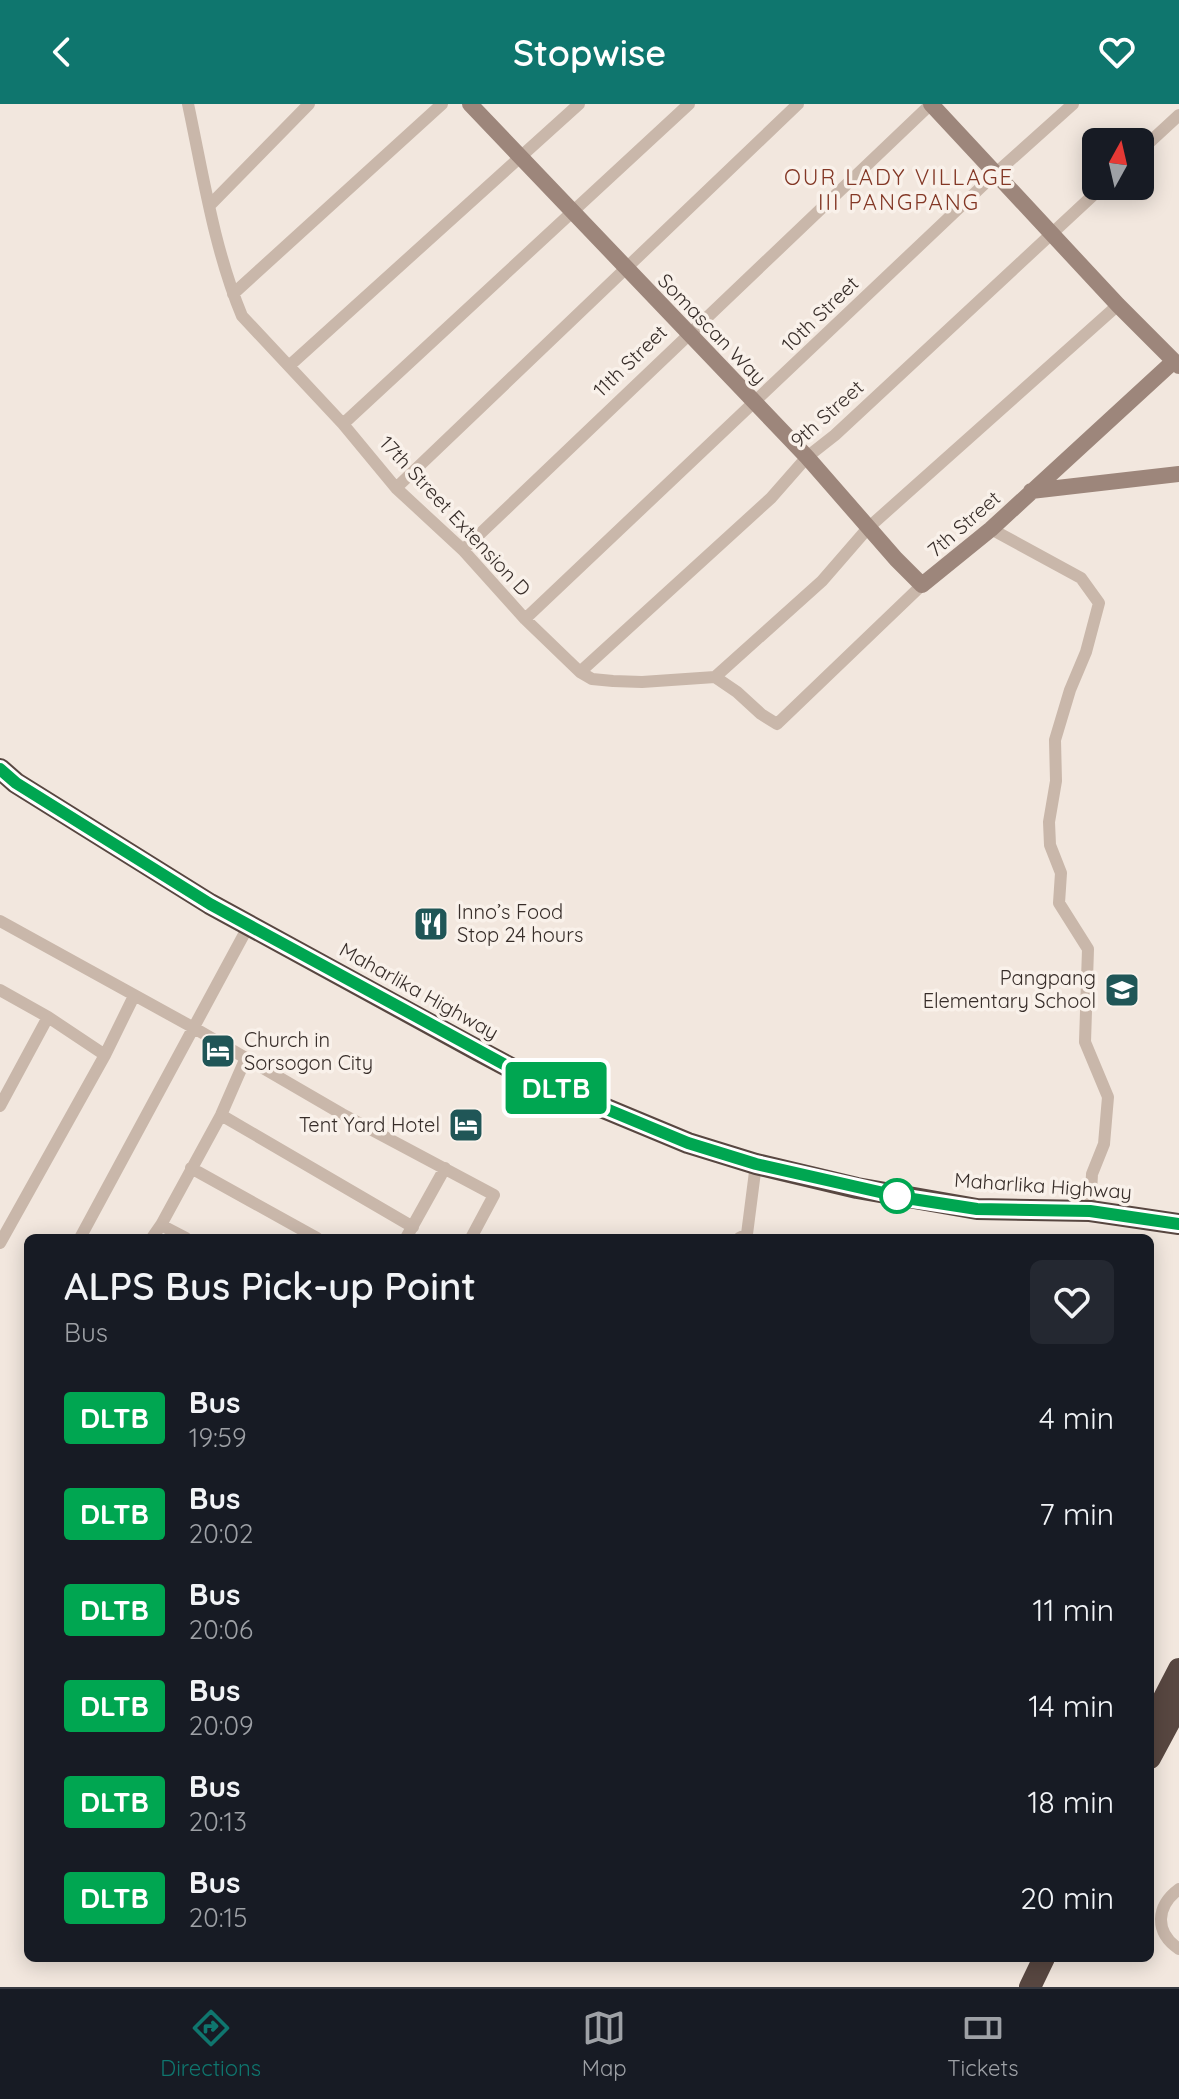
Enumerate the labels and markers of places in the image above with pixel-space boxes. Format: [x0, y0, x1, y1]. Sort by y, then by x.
place label: Inno’s Food Stop 24 hours [457, 899, 583, 947]
restaurant icon: Inno’s Food Stop 24 hours [412, 905, 450, 943]
place label: Pangpang Elementary School [923, 965, 1096, 1013]
school or university icon: Pangpang Elementary School [1103, 971, 1141, 1009]
place label: Church in Sorsogon City [244, 1027, 373, 1075]
hotel icon: Church in Sorsogon City [199, 1032, 237, 1070]
hotel icon: Tent Yard Hotel [447, 1106, 485, 1144]
place label: Tent Yard Hotel [299, 1112, 440, 1137]
unlabelled marker [880, 1179, 914, 1213]

